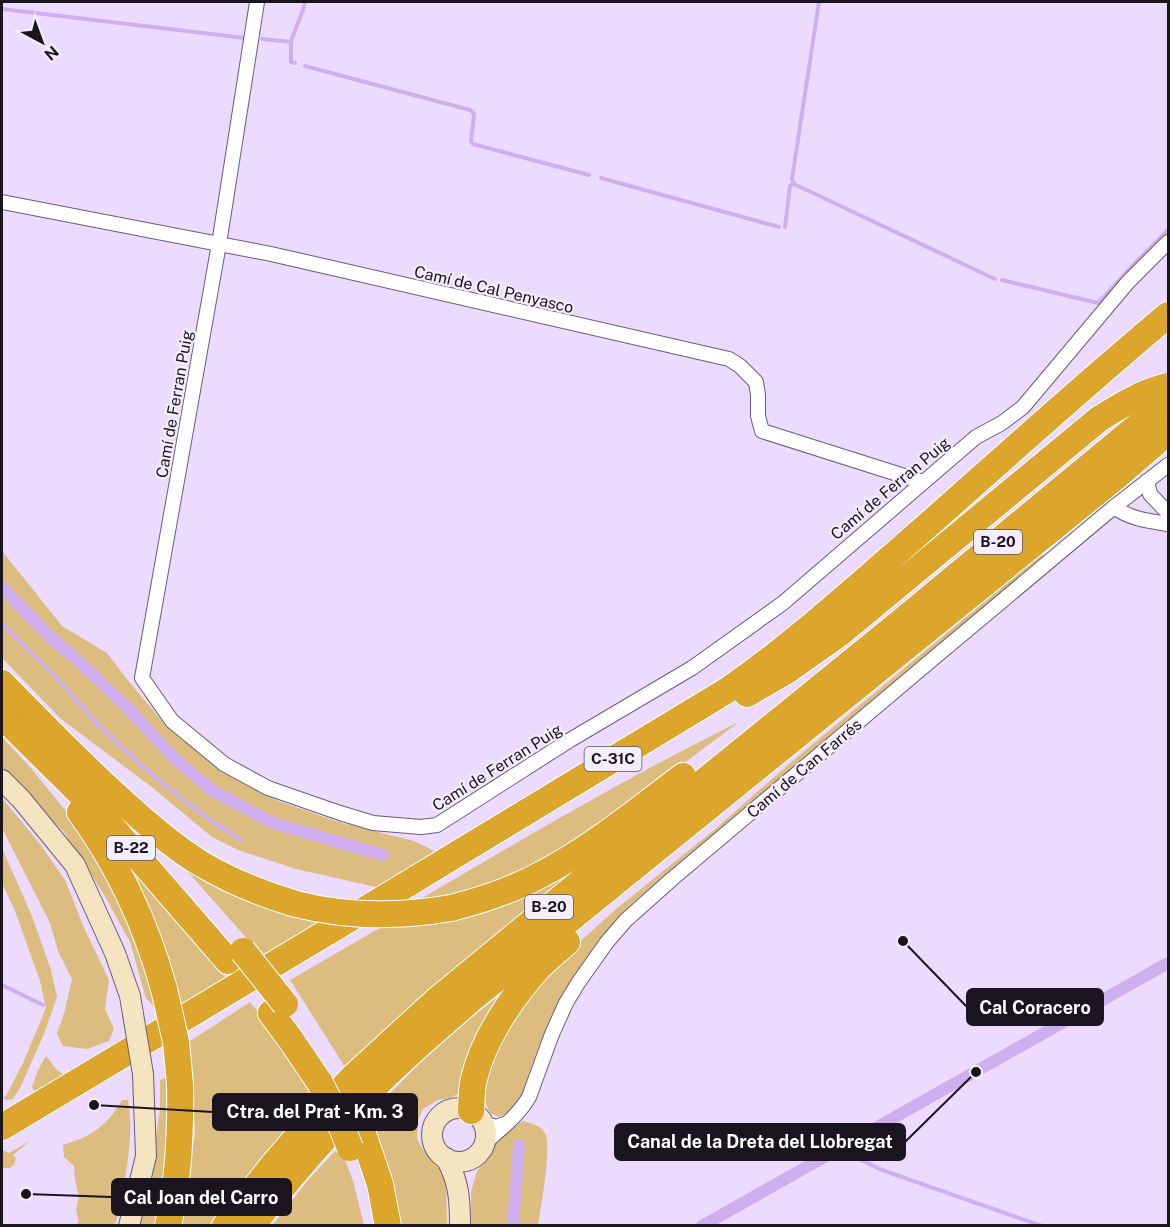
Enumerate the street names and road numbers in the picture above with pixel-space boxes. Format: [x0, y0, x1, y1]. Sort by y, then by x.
street label: Camí de Cal Penyasco [412, 262, 575, 317]
street label: Camí de Ferran Puig [152, 329, 197, 479]
street label: Camí de Ferran Puig [827, 433, 954, 544]
road number: B-20 [974, 530, 1022, 554]
street label: Camí de Can Farrés [743, 715, 866, 822]
street label: Camí de Ferran Puig [429, 720, 566, 815]
road number: C-31C [584, 747, 642, 771]
road number: B-22 [107, 836, 155, 860]
road number: B-20 [525, 895, 573, 919]

